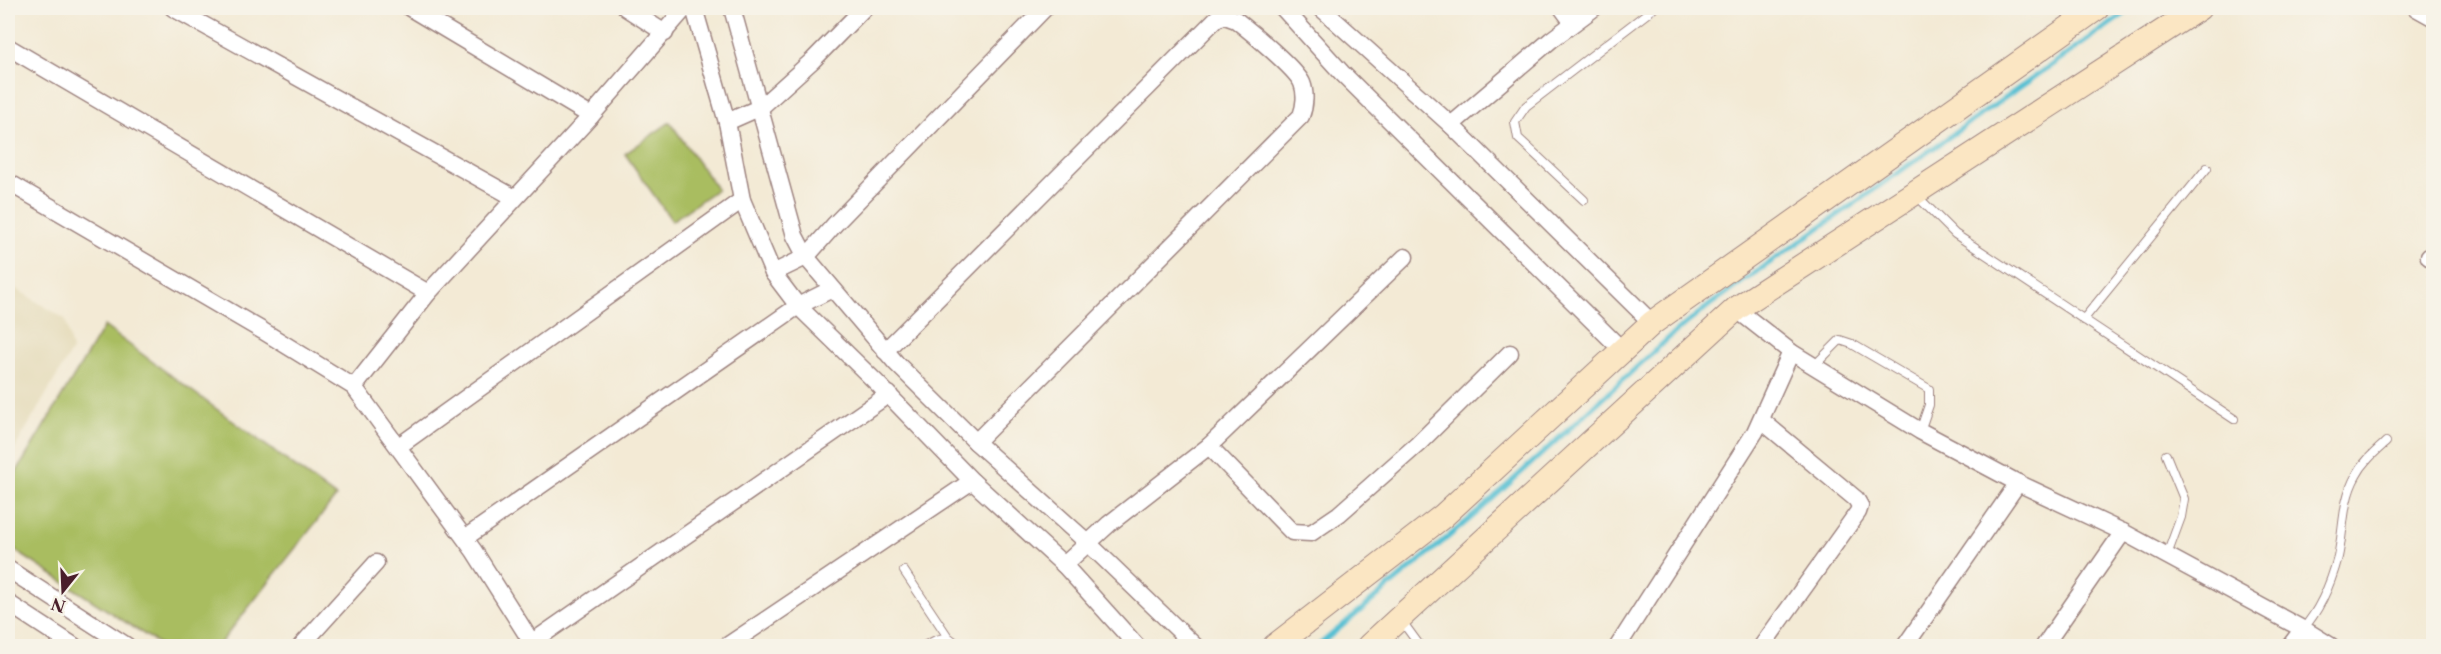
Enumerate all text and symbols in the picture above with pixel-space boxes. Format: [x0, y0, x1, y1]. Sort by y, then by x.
north arrow [33, 561, 93, 621]
text: N [49, 594, 68, 617]

